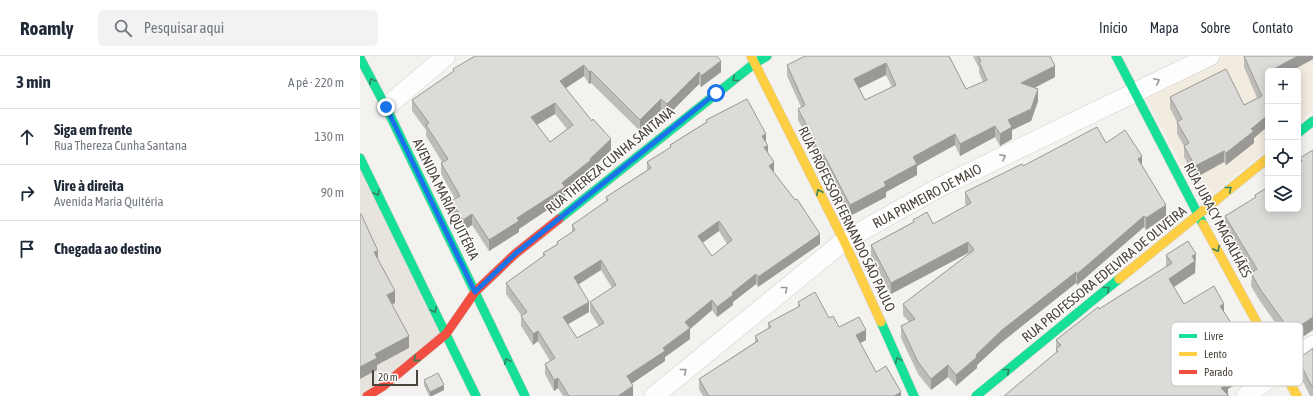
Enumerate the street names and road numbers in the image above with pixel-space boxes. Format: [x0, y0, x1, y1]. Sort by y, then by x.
street label: RUA THEREZA CUNHA SANTANA [543, 103, 678, 217]
street label: RUA PROFESSOR FERNANDO SÃO PAULO [795, 124, 899, 314]
street label: AVENIDA MARIA QUITÉRIA [410, 136, 482, 262]
street label: RUA JURACY MAGALHÃES [1181, 160, 1255, 280]
street label: RUA PRIMEIRO DE MAIO [870, 161, 984, 231]
street label: RUA PROFESSORA EDELVIRA DE OLIVEIRA [1019, 203, 1190, 345]

